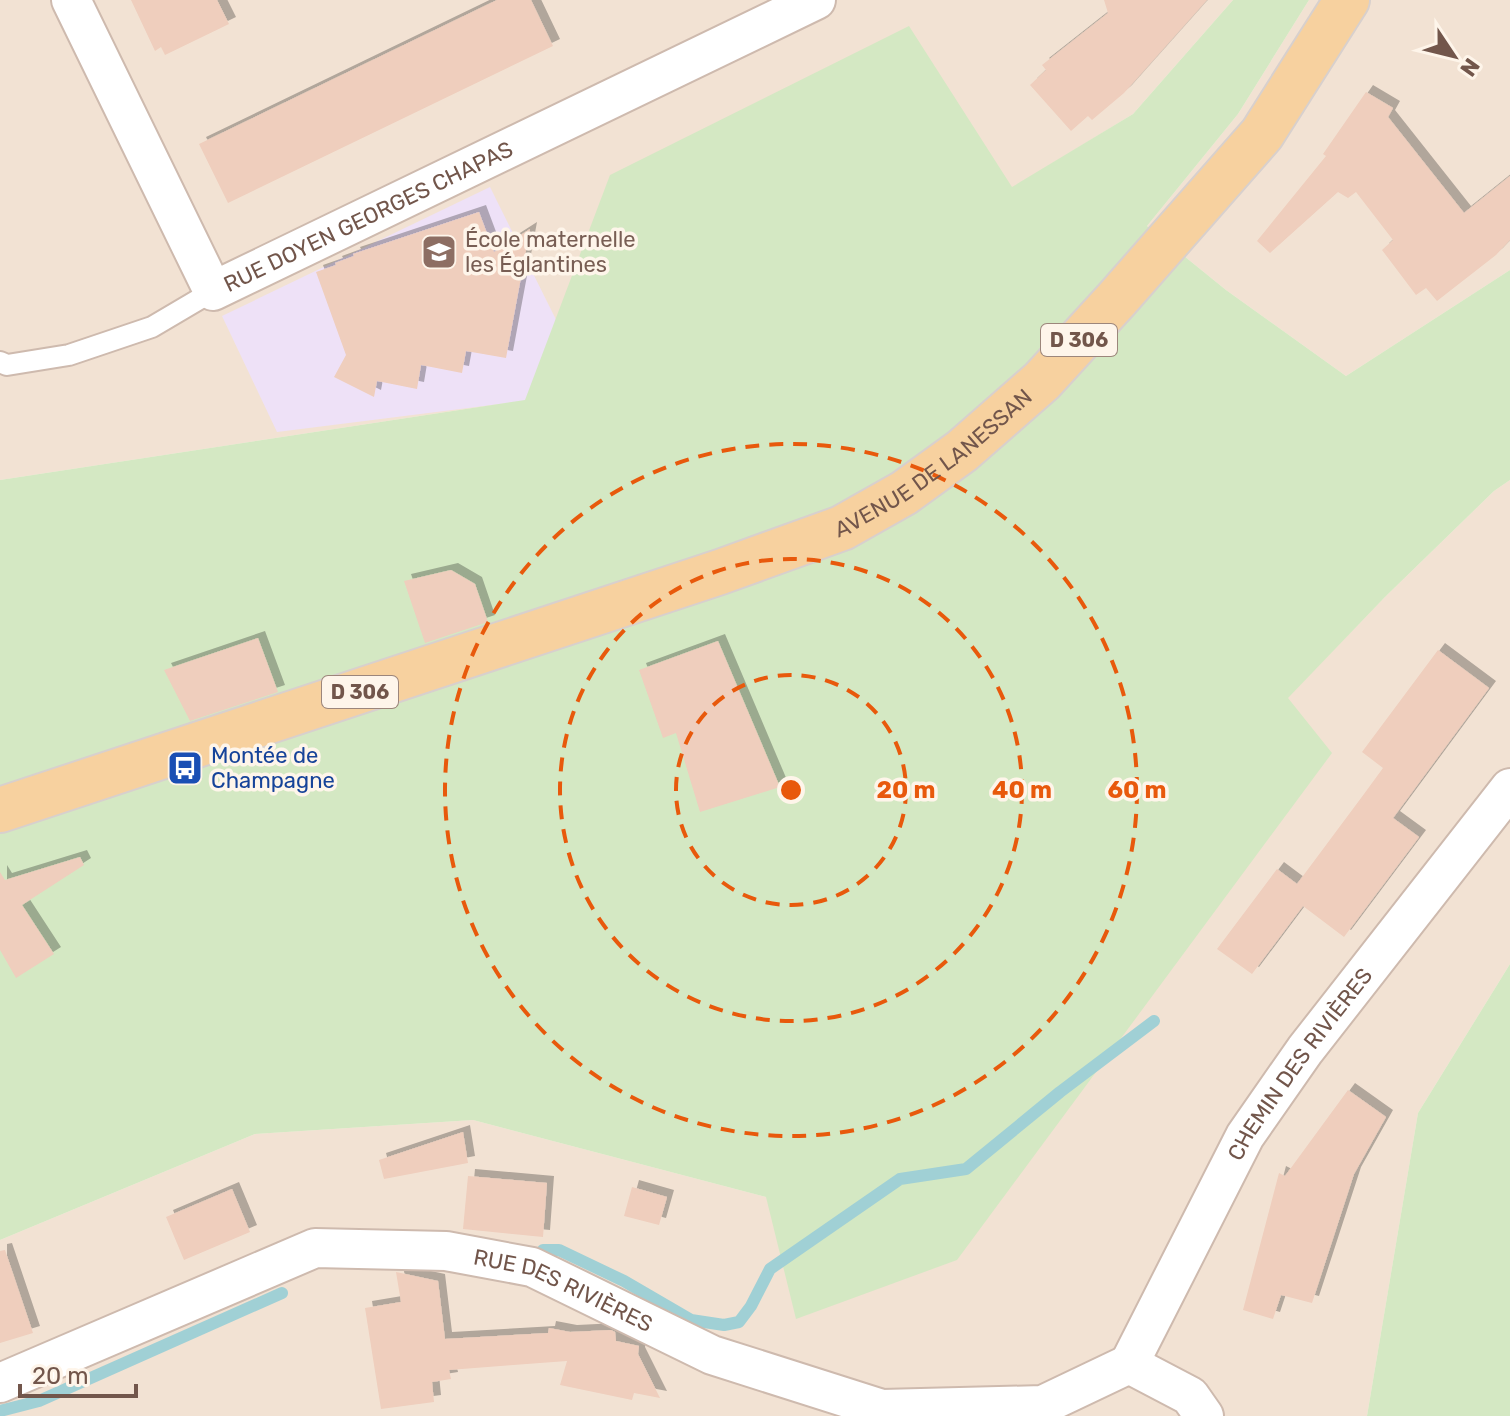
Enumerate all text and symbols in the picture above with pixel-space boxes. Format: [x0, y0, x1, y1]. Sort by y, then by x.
north arrow [1414, 16, 1494, 96]
text: N [1454, 53, 1486, 81]
street label: RUE DOYEN GEORGES CHAPAS [219, 135, 517, 297]
place label: École maternelle les Églantines [465, 226, 636, 278]
school or university icon: École maternelle les Églantines [420, 233, 458, 271]
road number: D 306 [1041, 324, 1117, 356]
street label: AVENUE DE LANESSAN [831, 383, 1037, 543]
road number: D 306 [322, 676, 398, 708]
place label: Montée de Champagne [211, 742, 335, 794]
bus stop icon: Montée de Champagne [166, 749, 204, 787]
centre of rings [777, 776, 805, 804]
text: 20 m [876, 776, 936, 804]
text: 40 m [992, 776, 1052, 804]
text: 60 m [1107, 776, 1167, 804]
street label: CHEMIN DES RIVIÈRES [1221, 962, 1378, 1165]
street label: RUE DES RIVIÈRES [471, 1243, 657, 1337]
scale bar [20, 1348, 136, 1398]
text: 20 m [32, 1362, 89, 1390]

